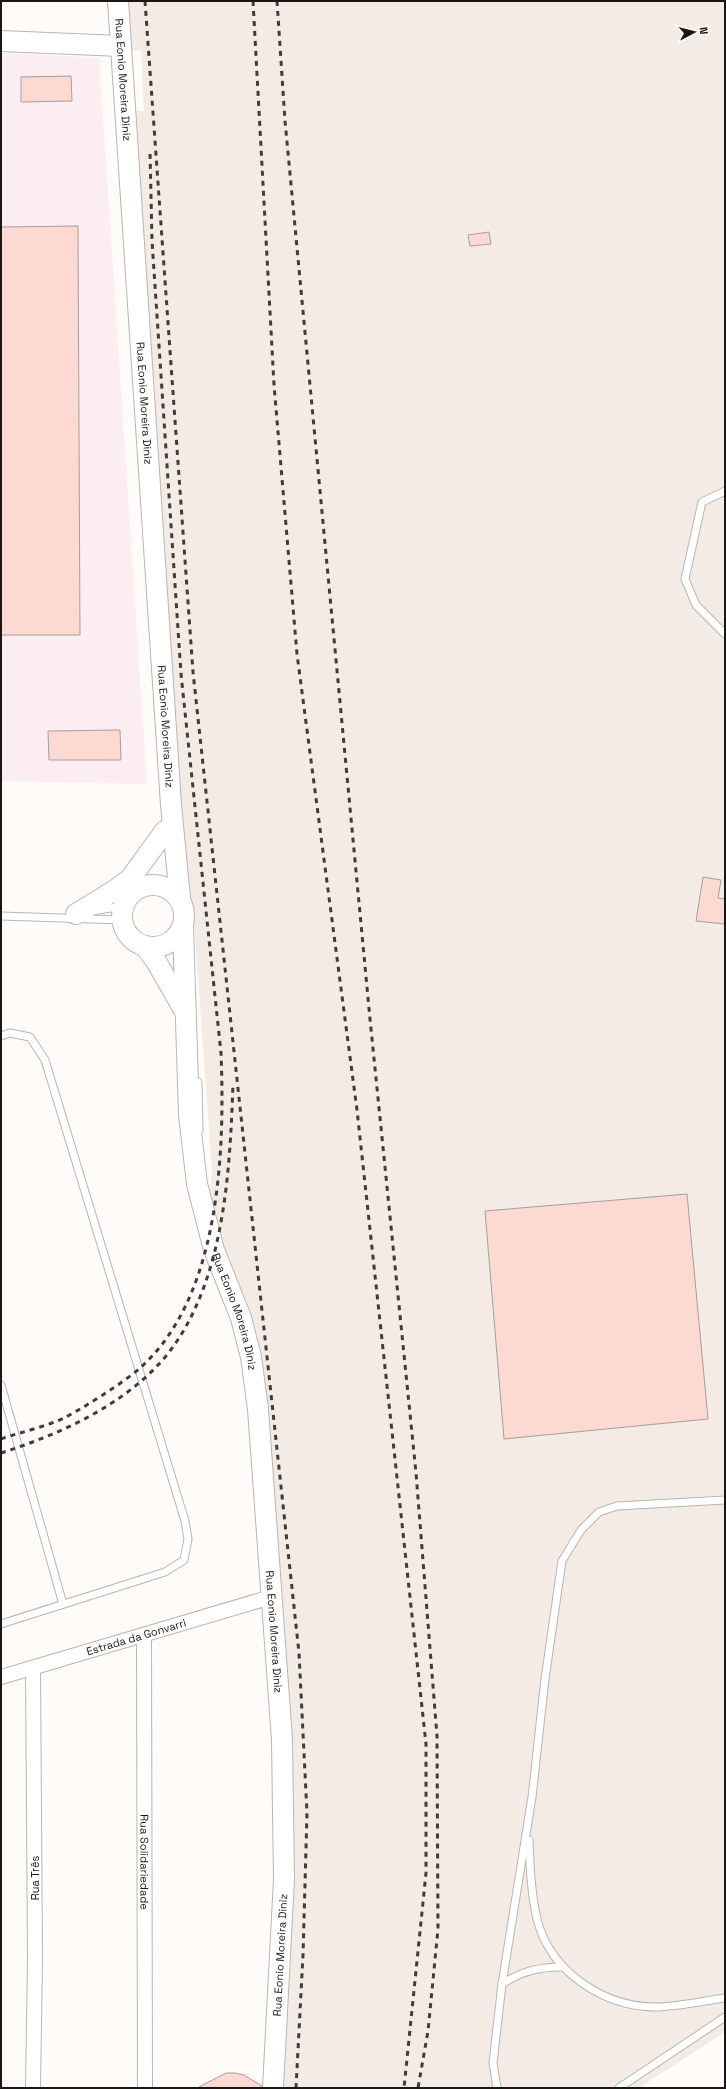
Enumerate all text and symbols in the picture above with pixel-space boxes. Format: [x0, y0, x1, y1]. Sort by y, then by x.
north arrow [674, 12, 714, 52]
street label: Rua Eonio Moreira Diniz [112, 18, 134, 142]
text: N [697, 26, 711, 35]
street label: Rua Eonio Moreira Diniz [133, 341, 156, 465]
street label: Rua Eonio Moreira Diniz [155, 665, 177, 788]
street label: Rua Eonio Moreira Diniz [209, 1251, 260, 1371]
street label: Rua Eonio Moreira Diniz [263, 1570, 286, 1694]
street label: Estrada da Gonvarri [85, 1615, 188, 1658]
street label: Rua Solidariedade [137, 1814, 152, 1910]
street label: Rua Três [28, 1856, 42, 1900]
street label: Rua Eonio Moreira Diniz [270, 1893, 290, 2017]

